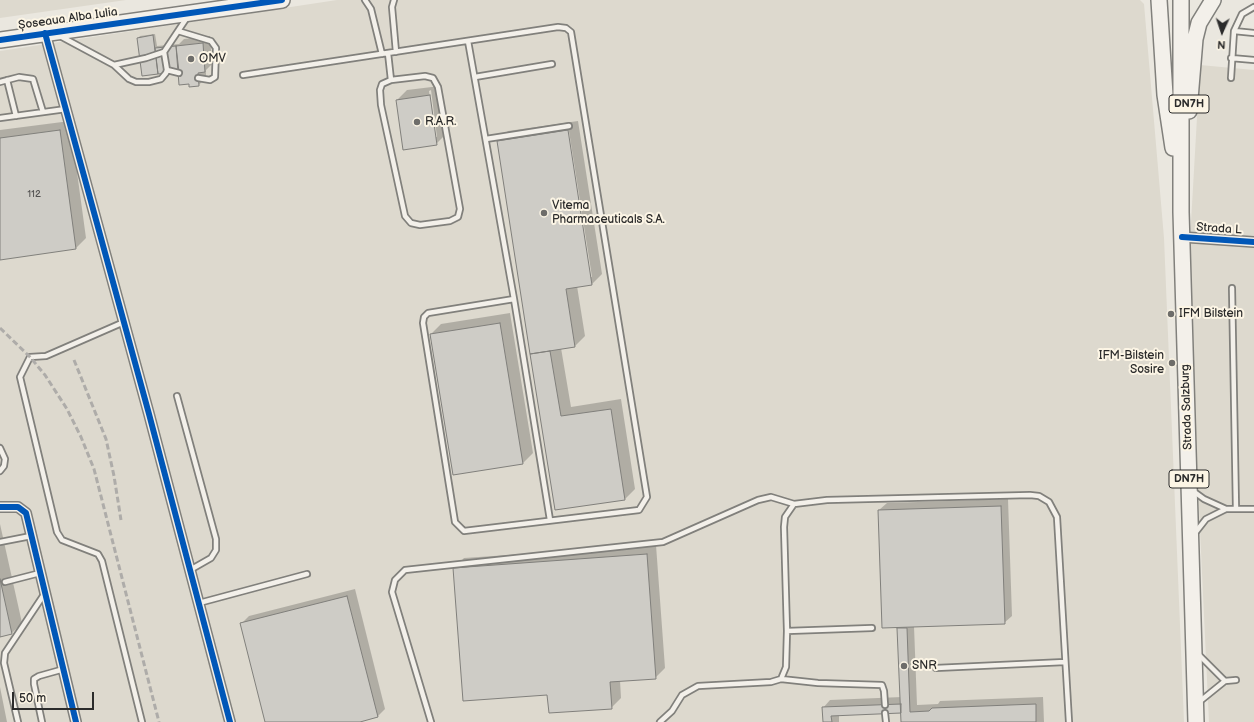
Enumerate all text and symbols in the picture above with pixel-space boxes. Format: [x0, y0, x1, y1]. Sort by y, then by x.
street label: Șoseaua Alba Iulia [17, 5, 119, 33]
north arrow [1202, 12, 1242, 52]
text: N [1217, 38, 1226, 51]
place label: OMV [199, 52, 226, 66]
marker: OMV [186, 54, 196, 64]
road number: DN7H [1169, 95, 1209, 113]
place label: R.A.R. [425, 115, 456, 129]
marker: R.A.R. [412, 117, 422, 127]
house number: 112 [27, 188, 41, 200]
place label: Vitema Pharmaceuticals S.A. [552, 199, 665, 227]
marker: Vitema Pharmaceuticals S.A. [539, 208, 549, 218]
street label: Strada L [1196, 220, 1242, 238]
place label: IFM Bilstein [1179, 307, 1243, 321]
marker: IFM Bilstein [1166, 309, 1176, 319]
place label: IFM-Bilstein Sosire [1099, 349, 1164, 377]
marker: IFM-Bilstein Sosire [1167, 358, 1177, 368]
street label: Strada Salzburg [1178, 364, 1196, 450]
road number: DN7H [1169, 470, 1209, 488]
place label: SNR [912, 659, 937, 673]
marker: SNR [899, 661, 909, 671]
scale bar [14, 684, 96, 710]
text: 50 m [19, 691, 46, 706]

